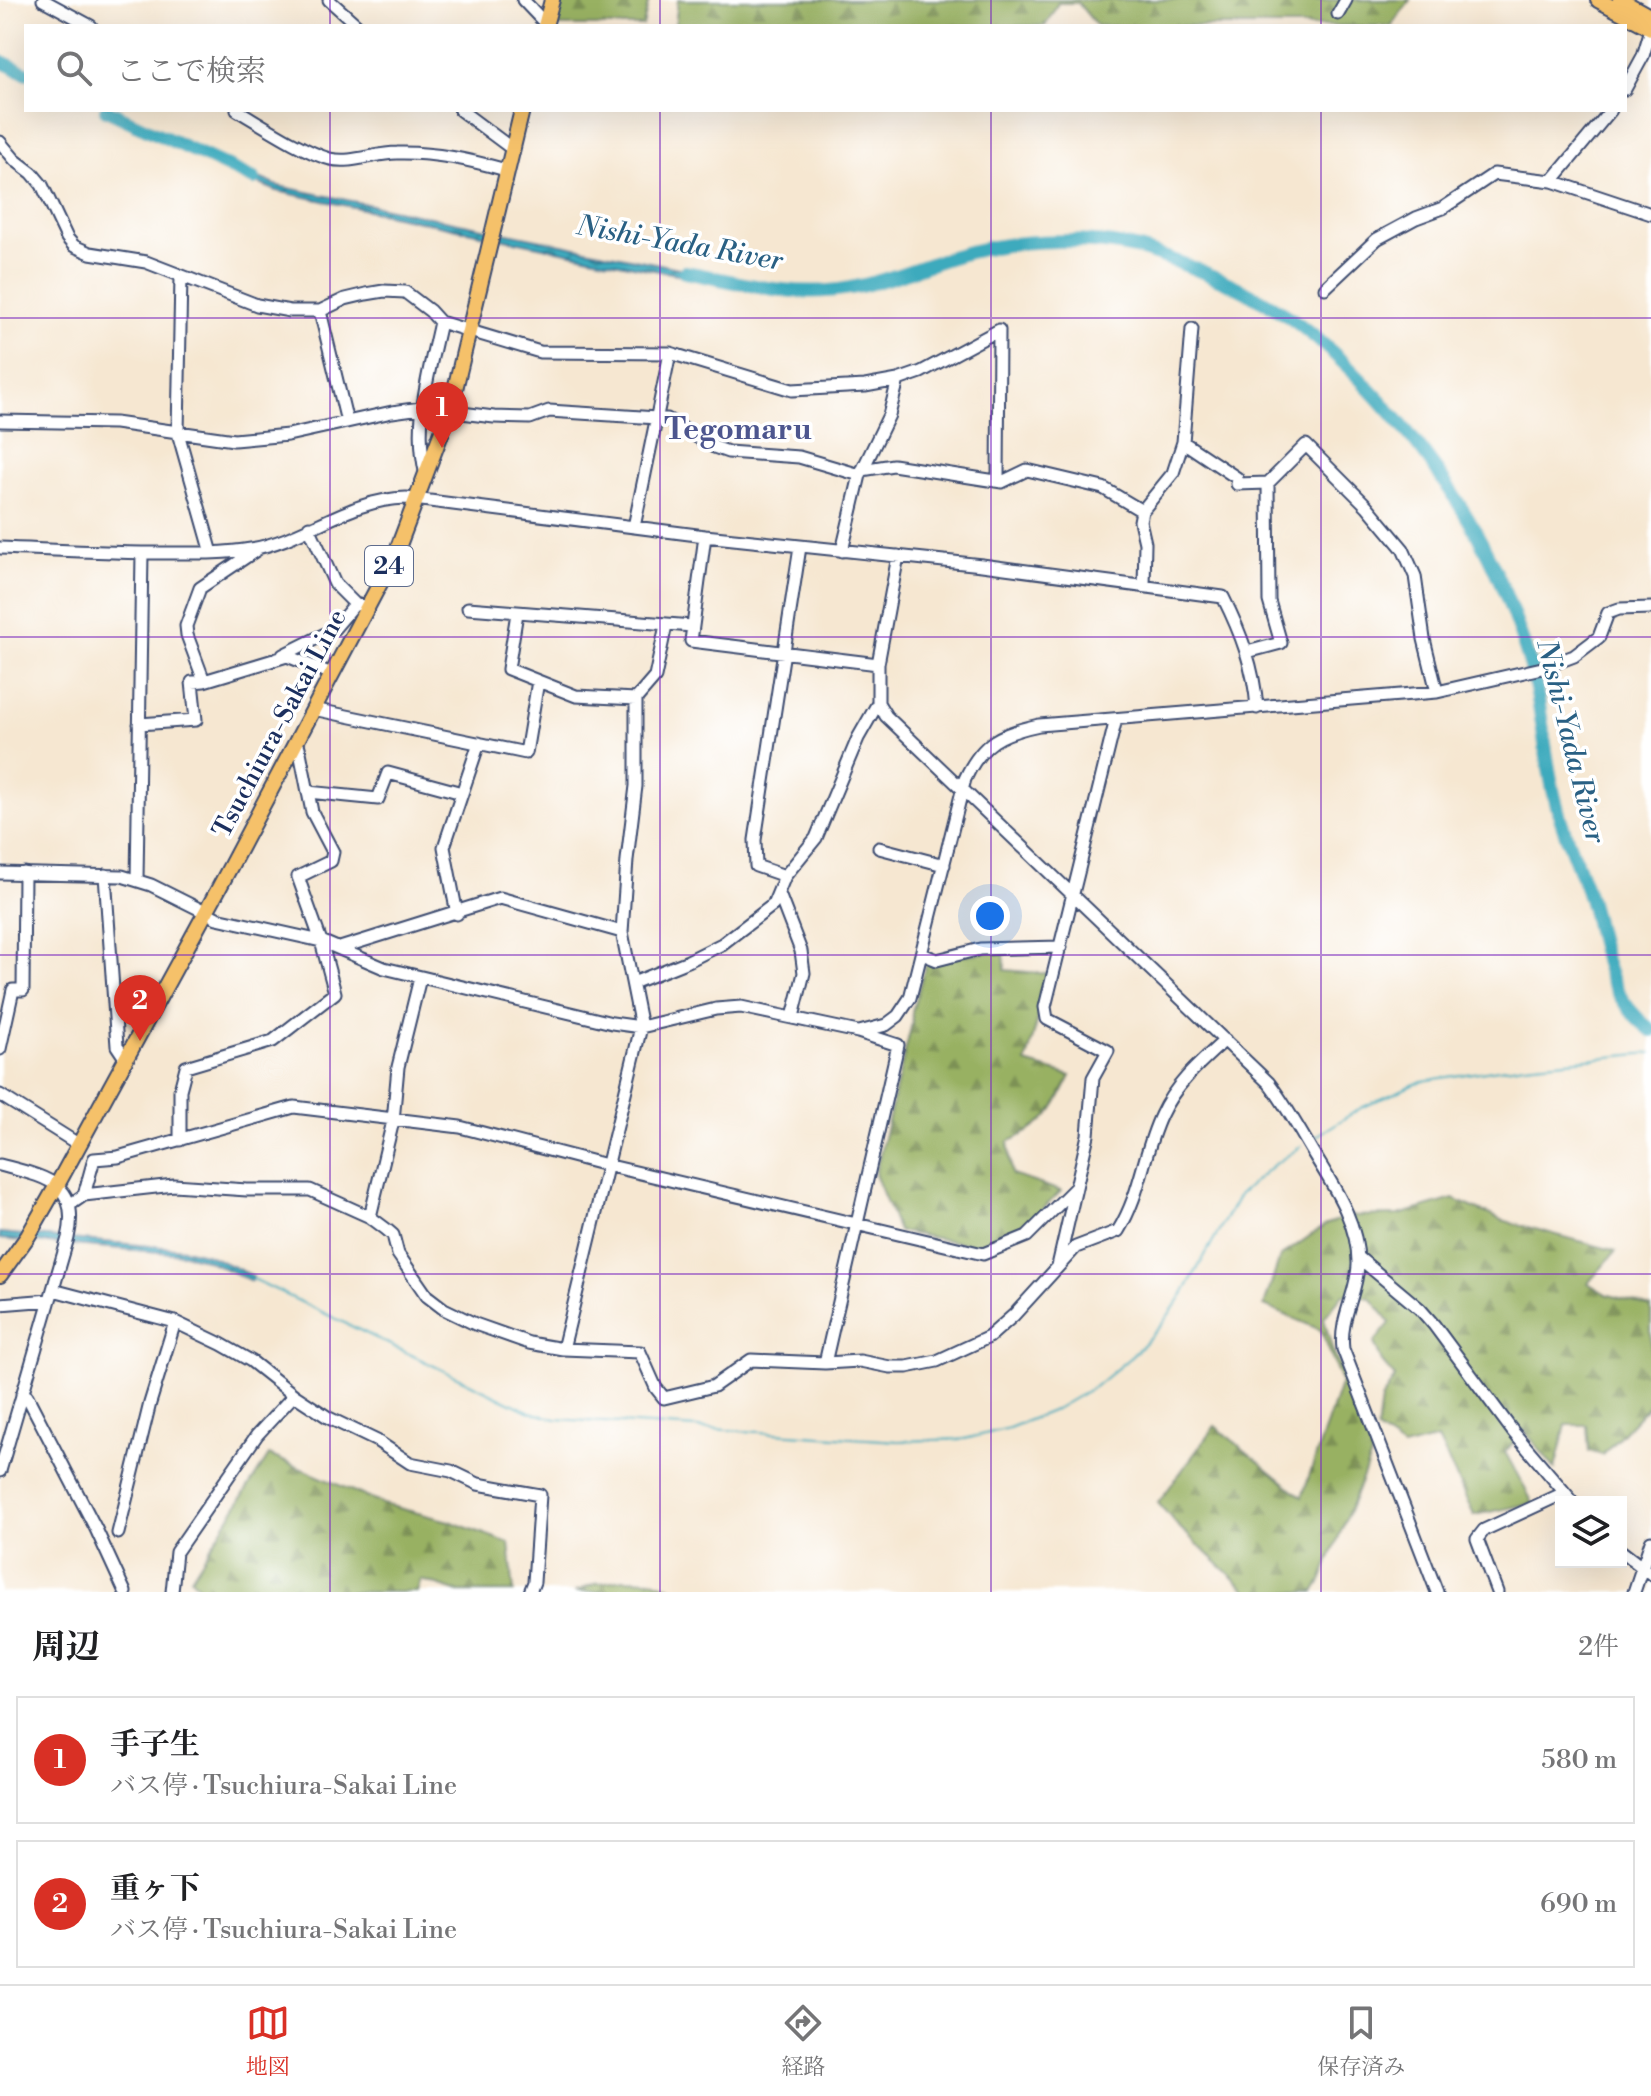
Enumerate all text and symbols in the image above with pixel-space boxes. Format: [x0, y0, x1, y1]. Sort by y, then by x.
search box [24, 24, 1627, 112]
icon: search [52, 46, 96, 90]
text: ここで検索 [116, 53, 266, 91]
water label: Nishi-Yada River [573, 208, 787, 279]
pin: 1 [416, 382, 468, 448]
district label: Tegomaru [664, 411, 812, 449]
road number: 24 [365, 546, 413, 586]
street label: Tsuchiura-Sakai Line [206, 604, 354, 843]
water label: Nishi-Yada River [1528, 635, 1613, 848]
your location [970, 896, 1010, 936]
pin: 2 [114, 975, 166, 1041]
map controls [1555, 1496, 1627, 1568]
button: layers [1555, 1496, 1627, 1568]
text: 周辺 [32, 1627, 100, 1669]
text: 2件 [1578, 1631, 1619, 1663]
text: 手子生 [110, 1726, 200, 1764]
text: 1 [54, 1744, 66, 1776]
text: 580 m [1541, 1744, 1617, 1776]
text: バス停 · Tsuchiura-Sakai Line [110, 1770, 457, 1802]
text: 重ヶ下 [110, 1870, 200, 1908]
text: 2 [52, 1888, 68, 1920]
text: 690 m [1540, 1888, 1617, 1920]
text: バス停 · Tsuchiura-Sakai Line [110, 1914, 457, 1946]
tab: 地図 [246, 2001, 290, 2081]
tab: 経路 [781, 2001, 825, 2081]
tab: 保存済み [1317, 2001, 1405, 2081]

